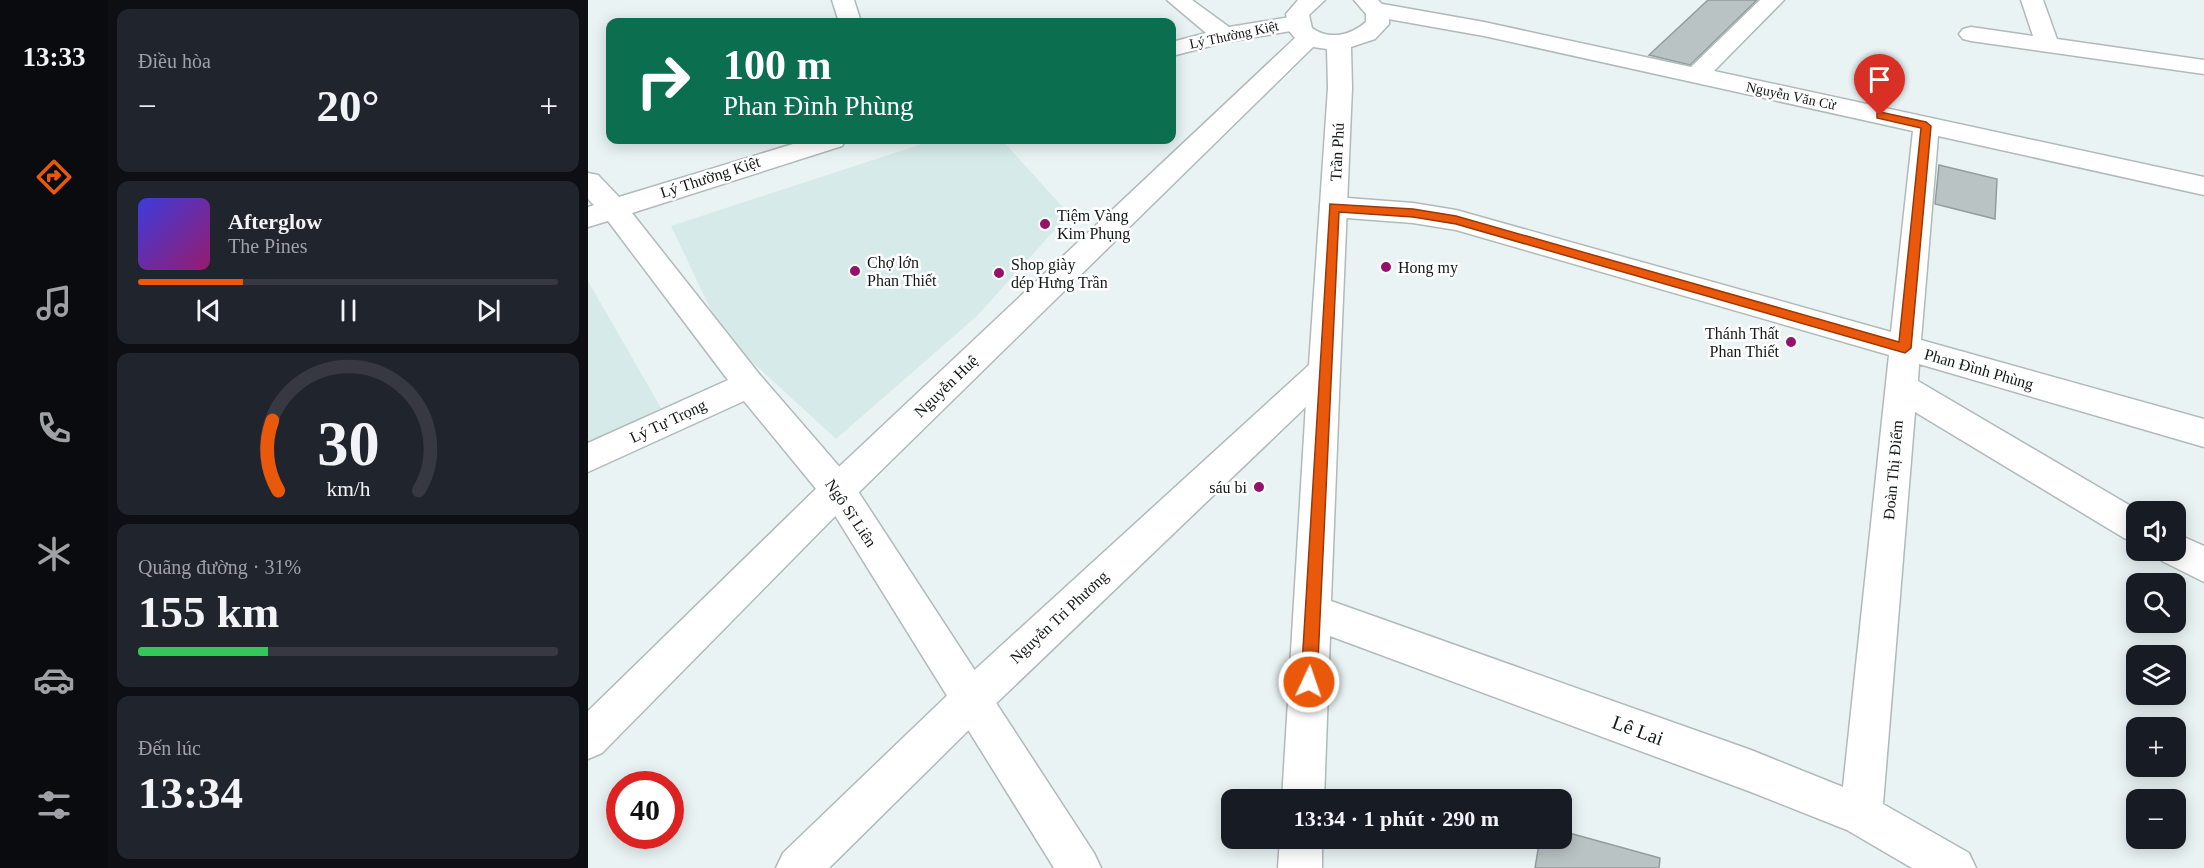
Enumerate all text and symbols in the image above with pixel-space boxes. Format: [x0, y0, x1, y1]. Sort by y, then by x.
street label: Lý Thường Kiệt [1188, 18, 1280, 52]
text: 13:33 [23, 42, 86, 72]
icon: right [624, 42, 702, 120]
text: 100 m [723, 42, 832, 88]
text: Điều hòa [138, 50, 211, 72]
pin [1854, 54, 1905, 116]
icon: arrive [1863, 63, 1896, 96]
street label: Nguyễn Văn Cừ [1745, 79, 1838, 113]
text: 20° [317, 81, 380, 131]
text: − [138, 88, 157, 124]
text: + [539, 88, 558, 124]
text: Phan Đình Phùng [723, 91, 914, 121]
street label: Trần Phú [1327, 122, 1347, 182]
street label: Lý Thường Kiệt [658, 153, 763, 202]
icon: directions [33, 156, 75, 198]
place label: Tiệm Vàng Kim Phụng [1057, 207, 1130, 243]
text: Afterglow [228, 209, 322, 234]
marker: Tiệm Vàng Kim Phụng [1038, 217, 1052, 231]
text: The Pines [228, 235, 307, 257]
place label: Chợ lớn Phan Thiết [867, 254, 937, 289]
place label: Shop giày dép Hưng Trần [1011, 256, 1108, 292]
place label: Hong my [1398, 259, 1458, 277]
marker: Hong my [1379, 260, 1393, 274]
marker: Chợ lớn Phan Thiết [848, 264, 862, 278]
marker: Shop giày dép Hưng Trần [992, 266, 1006, 280]
icon: music [33, 282, 75, 324]
icon: previous [192, 294, 225, 327]
icon: pause [332, 294, 365, 327]
icon: next [472, 294, 505, 327]
place label: Thánh Thất Phan Thiết [1705, 325, 1780, 360]
marker: Thánh Thất Phan Thiết [1784, 335, 1798, 349]
street label: Phan Đình Phùng [1922, 345, 2036, 394]
street label: Nguyễn Huệ [911, 352, 982, 421]
street label: Lý Tự Trọng [627, 396, 709, 447]
icon: phone [33, 407, 75, 449]
text: 30 [317, 409, 379, 478]
street label: Đoàn Thị Điểm [1880, 419, 1906, 521]
street label: Ngô Sĩ Liên [821, 476, 880, 551]
text: km/h [326, 477, 370, 501]
place label: sáu bi [1209, 479, 1248, 496]
marker: sáu bi [1252, 480, 1266, 494]
map controls [2126, 501, 2186, 849]
button: sound [2126, 501, 2186, 561]
icon: climate [33, 533, 75, 575]
text: Quãng đường · 31% [138, 556, 301, 578]
street label: Nguyễn Tri Phương [1007, 567, 1112, 667]
button: search [2126, 573, 2186, 633]
text: 155 km [138, 587, 279, 637]
button: layers [2126, 645, 2186, 705]
position arrow [1277, 650, 1341, 714]
icon: car [33, 659, 75, 701]
street label: Lê Lai [1609, 711, 1667, 750]
button: + [2126, 717, 2186, 777]
text: Đến lúc [138, 737, 201, 759]
text: 13:34 [138, 768, 243, 818]
speed limit sign: 40 [606, 771, 684, 849]
icon: filters [33, 784, 75, 826]
button: − [2126, 789, 2186, 849]
text: 13:34 · 1 phút · 290 m [1294, 806, 1499, 831]

